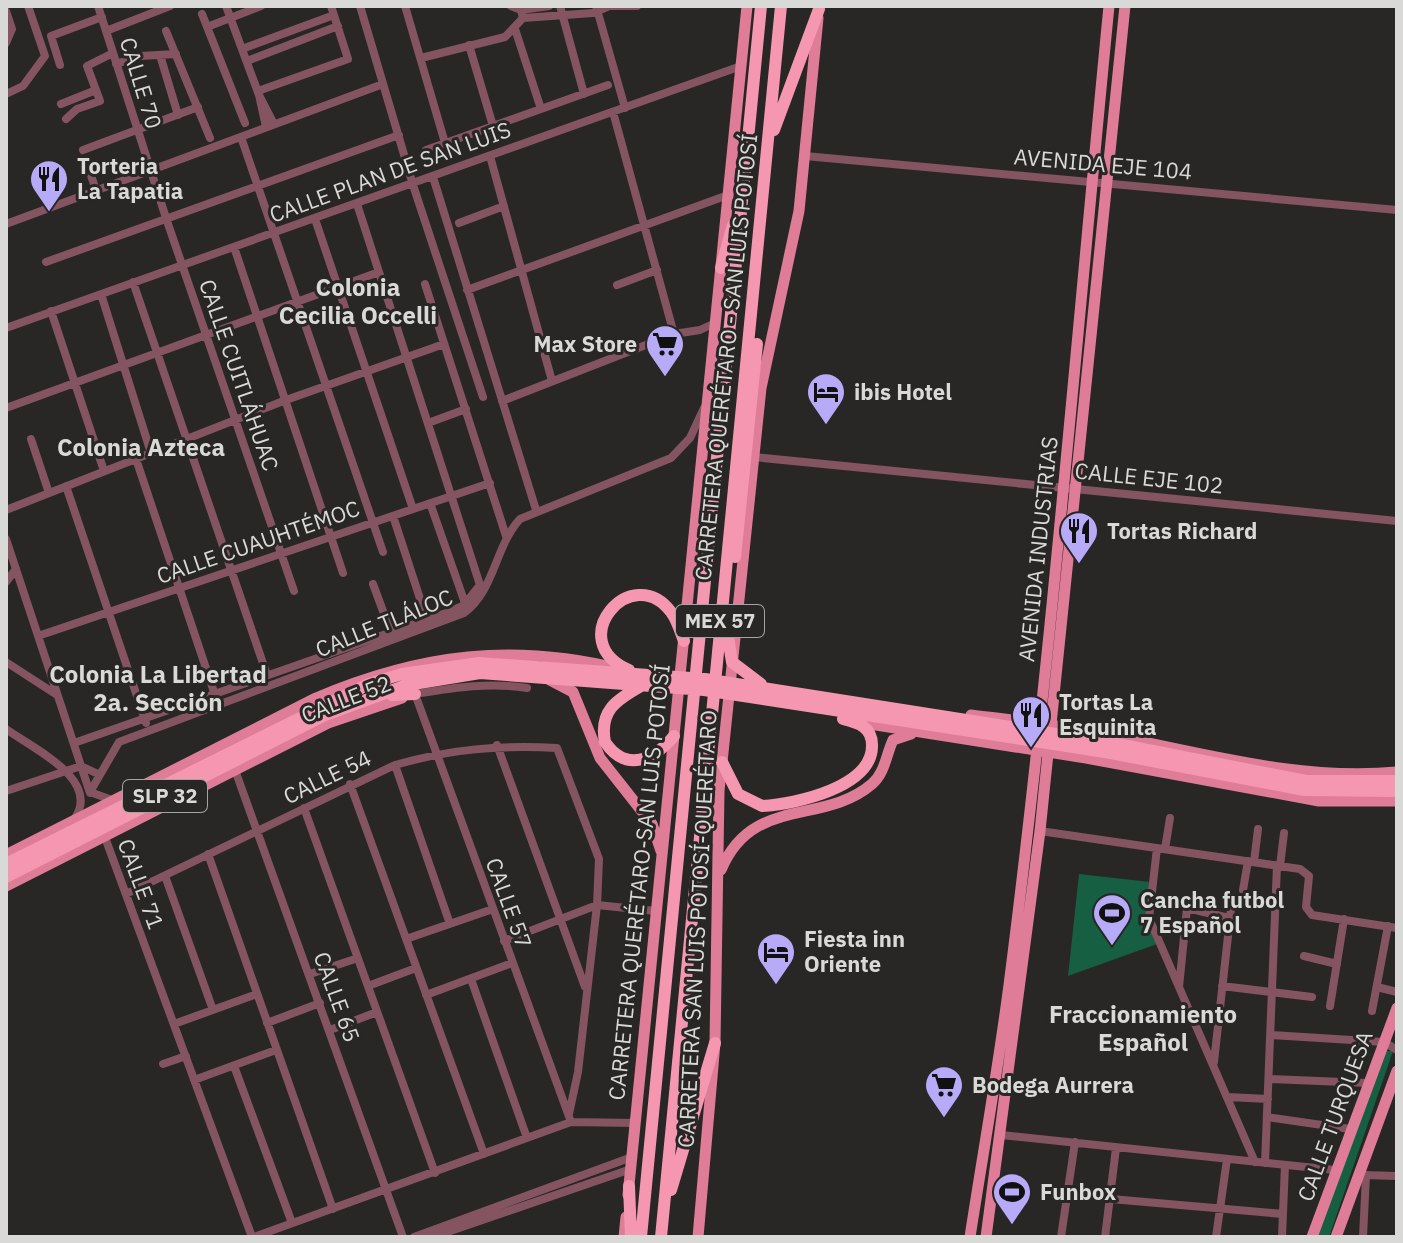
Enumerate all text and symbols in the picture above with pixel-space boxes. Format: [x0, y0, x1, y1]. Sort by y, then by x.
street label: CALLE 70 [114, 34, 169, 132]
street label: CALLE PLAN DE SAN LUIS [265, 114, 514, 229]
street label: CARRETERA QUERÉTARO - SAN LUIS POTOSÍ [688, 132, 763, 582]
street label: AVENIDA EJE 104 [1013, 141, 1193, 186]
place label: Torteria La Tapatia [77, 151, 183, 205]
restaurant icon: Torteria La Tapatia [28, 158, 70, 213]
district label: Colonia Cecilia Occelli [279, 271, 437, 331]
street label: CALLE CUITLÁHUAC [193, 275, 286, 474]
supermarket icon: Max Store [644, 323, 686, 378]
place label: Max Store [533, 329, 637, 358]
hotel icon: ibis Hotel [805, 371, 847, 426]
place label: ibis Hotel [854, 377, 952, 406]
district label: Colonia Azteca [57, 431, 225, 463]
street label: AVENIDA INDUSTRIAS [1011, 435, 1064, 663]
street label: CALLE EJE 102 [1073, 455, 1225, 500]
street label: CALLE CUAUHTÉMOC [152, 493, 363, 590]
restaurant icon: Tortas Richard [1058, 510, 1100, 565]
place label: Tortas Richard [1107, 516, 1257, 545]
street label: CALLE TLÁLOC [311, 582, 457, 663]
road number: MEX 57 [676, 605, 764, 637]
district label: Colonia La Libertad 2a. Sección [49, 658, 267, 718]
street label: CARRETERA QUERÉTARO-SAN LUIS POTOSÍ [601, 662, 676, 1102]
street label: CALLE 52 [297, 668, 395, 729]
place label: Tortas La Esquinita [1059, 687, 1157, 741]
restaurant icon: Tortas La Esquinita [1010, 694, 1052, 749]
street label: CARRETERA SAN LUIS POTOSÍ-QUERÉTARO [671, 709, 722, 1149]
street label: CALLE 54 [278, 743, 375, 810]
road number: SLP 32 [123, 780, 207, 812]
street label: CALLE 71 [112, 835, 171, 933]
street label: CALLE 57 [480, 854, 539, 952]
place label: Cancha futbol 7 Español [1140, 885, 1284, 939]
sports icon: Cancha futbol 7 Español [1091, 892, 1133, 947]
place label: Fiesta inn Oriente [804, 924, 905, 978]
hotel icon: Fiesta inn Oriente [755, 931, 797, 986]
street label: CALLE 65 [308, 948, 367, 1046]
district label: Fraccionamiento Español [1049, 998, 1237, 1058]
street label: CALLE TURQUESA [1290, 1027, 1379, 1205]
supermarket icon: Bodega Aurrera [923, 1064, 965, 1119]
place label: Bodega Aurrera [972, 1070, 1134, 1099]
sports icon: Funbox [991, 1171, 1033, 1226]
place label: Funbox [1040, 1177, 1116, 1206]

